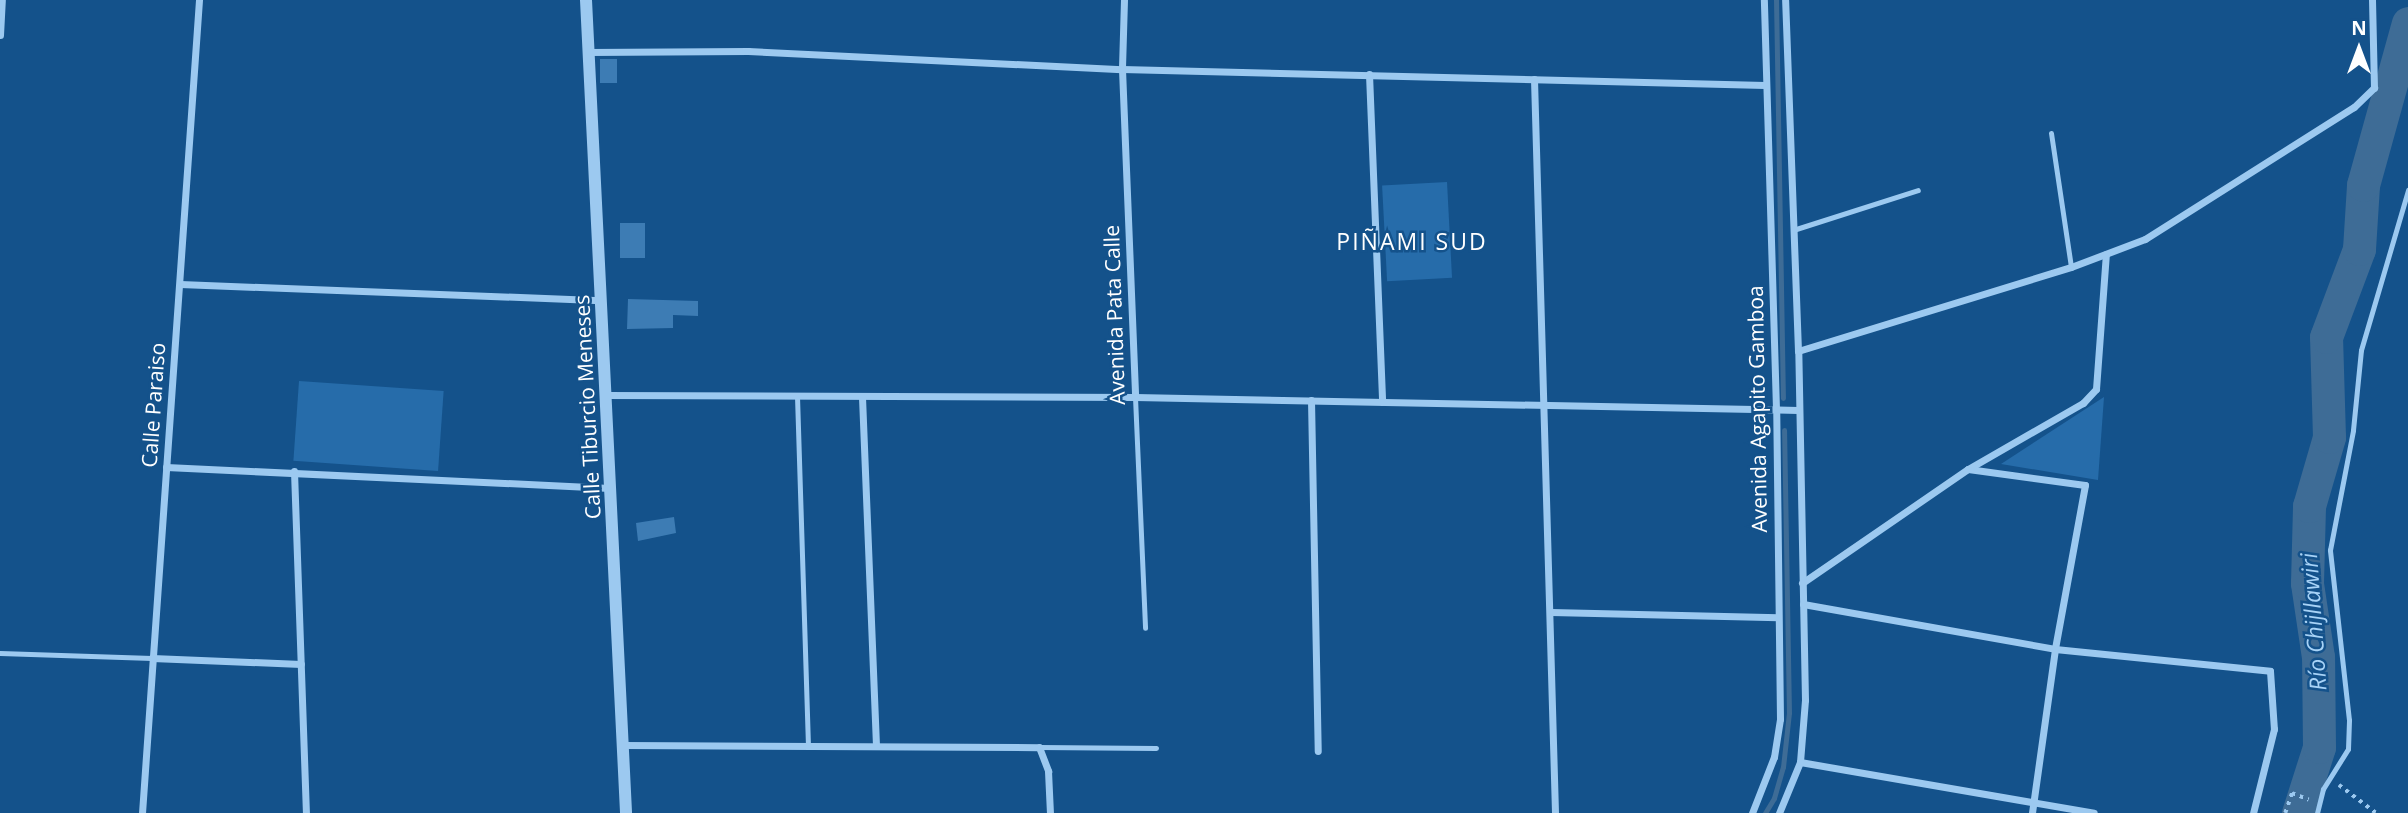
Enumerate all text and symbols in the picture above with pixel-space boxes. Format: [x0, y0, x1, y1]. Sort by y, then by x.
north arrow [2324, 14, 2394, 84]
text: N [2351, 15, 2367, 41]
street label: Avenida Pata Calle [1098, 225, 1130, 405]
district label: PIÑAMI SUD [1338, 227, 1486, 255]
street label: Avenida Agapito Gamboa [1742, 285, 1772, 533]
street label: Calle Tiburcio Meneses [569, 294, 605, 520]
street label: Calle Paraiso [136, 342, 170, 468]
water label: Río Chijllawiri [2294, 552, 2332, 692]

